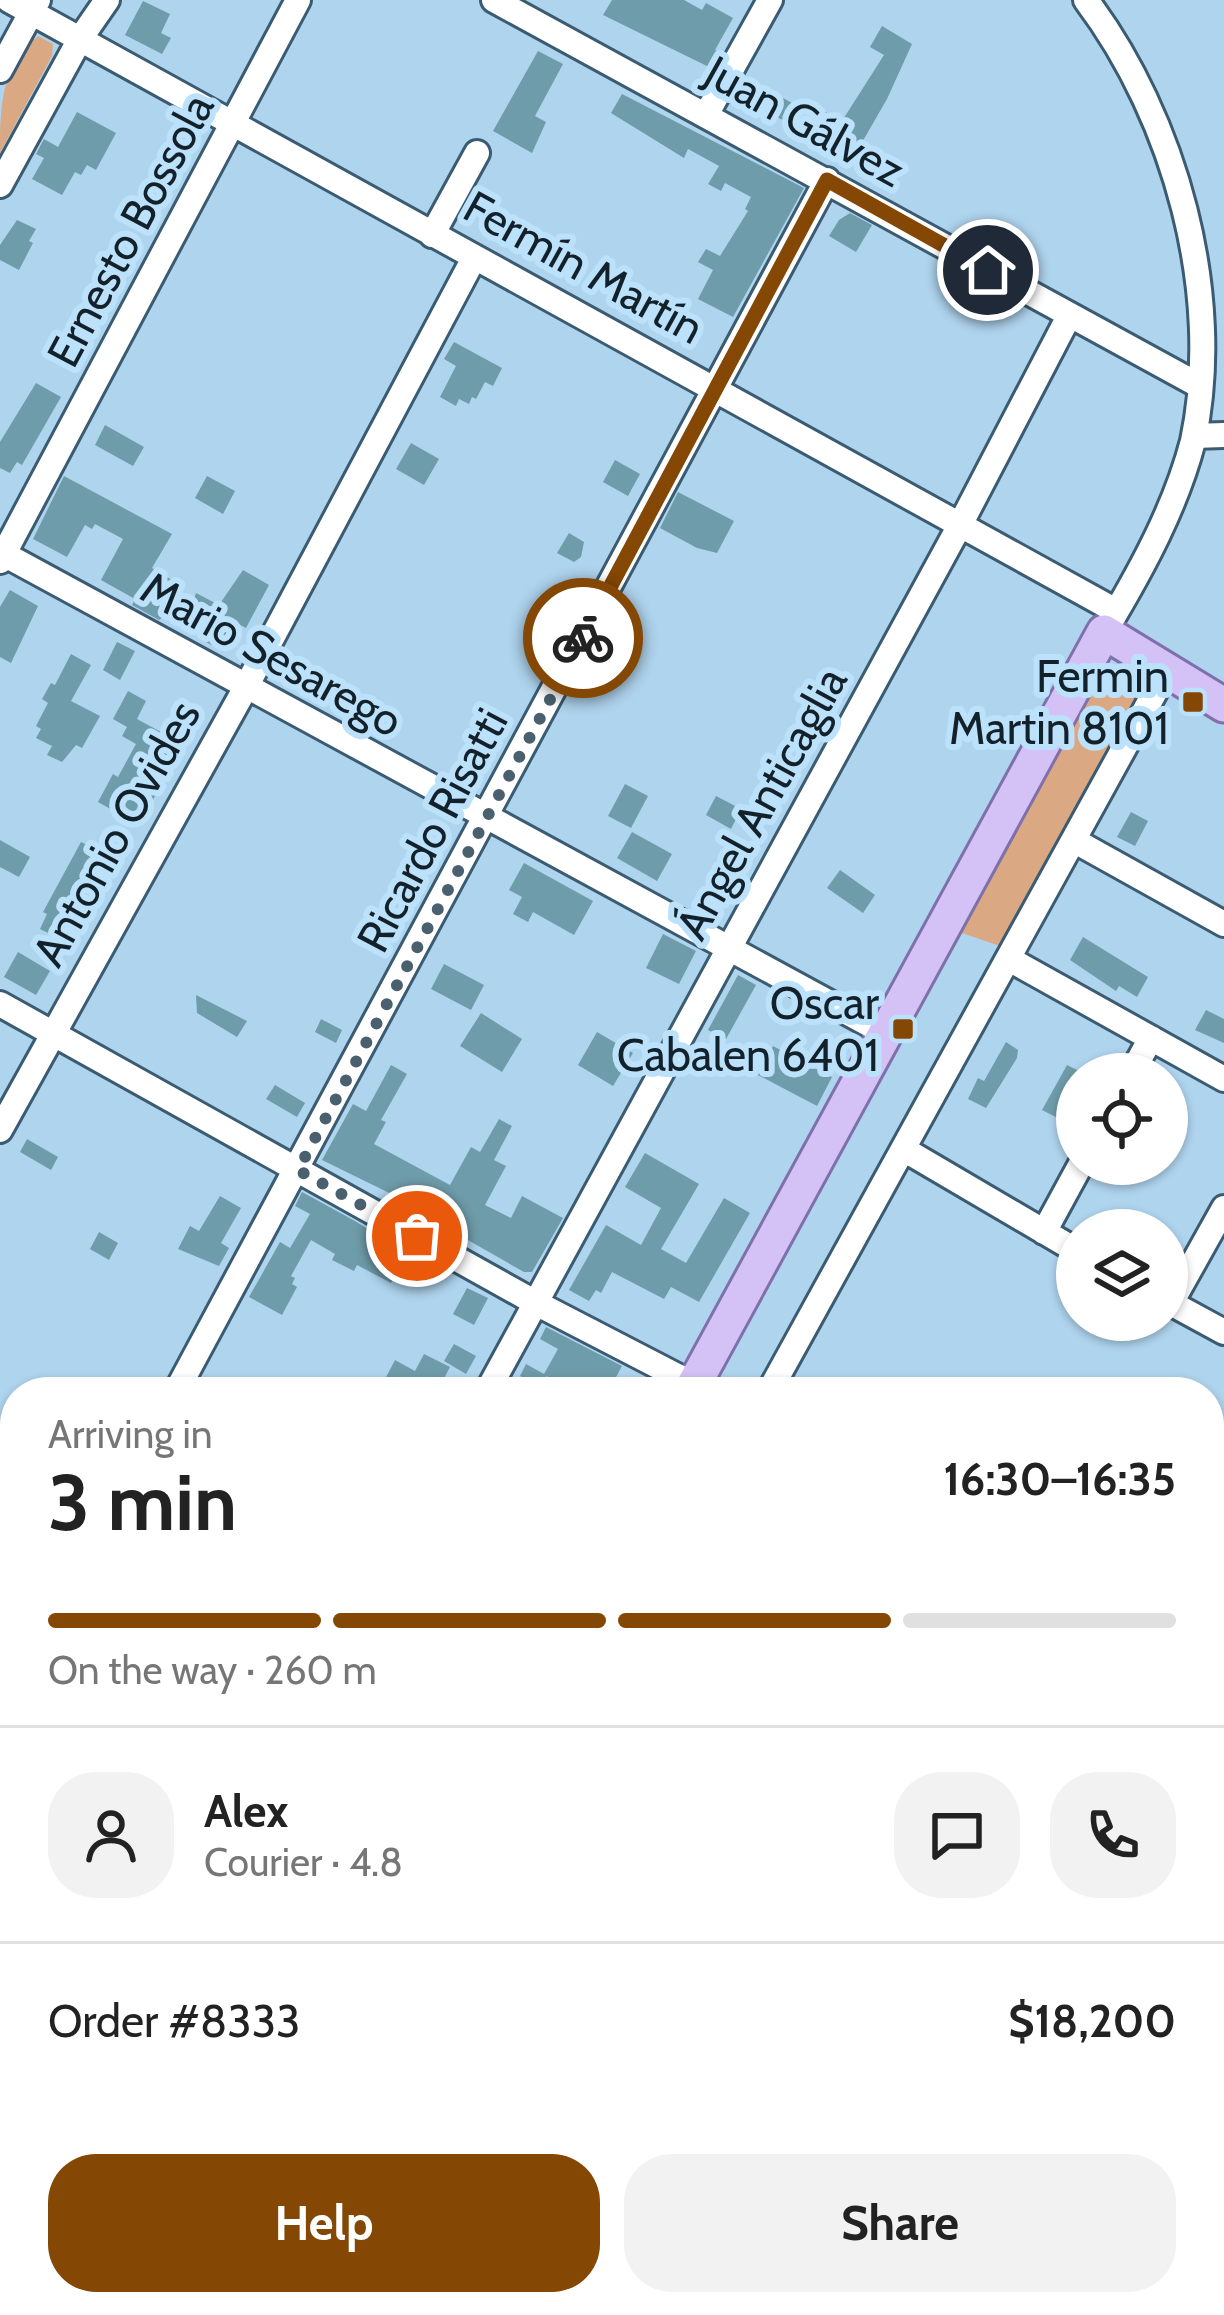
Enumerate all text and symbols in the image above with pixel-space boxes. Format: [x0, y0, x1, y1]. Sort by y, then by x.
street label: Juan Gálvez [695, 44, 914, 198]
street label: Ernesto Bossola [35, 84, 225, 376]
street label: Fermín Martín [455, 179, 713, 355]
pin [937, 219, 1039, 321]
icon: home [955, 237, 1021, 303]
street label: Mario Sesarego [132, 560, 412, 748]
courier [523, 578, 643, 698]
icon: bike [550, 605, 616, 671]
place label: Fermin Martin 8101 [949, 649, 1169, 755]
street label: Ángel Anticaglia [664, 657, 858, 948]
marker: Fermin Martin 8101 [1180, 689, 1206, 715]
street label: Antonio Ovides [21, 691, 211, 975]
street label: Ricardo Risatti [345, 699, 519, 961]
place label: Oscar Cabalen 6401 [617, 976, 880, 1082]
marker: Oscar Cabalen 6401 [890, 1016, 916, 1042]
map controls [1056, 1053, 1188, 1341]
button: locate [1056, 1053, 1188, 1185]
pin [366, 1185, 468, 1287]
icon: bag [384, 1203, 450, 1269]
button: layers [1056, 1209, 1188, 1341]
text: Arriving in [48, 1410, 212, 1458]
text: 16:30–16:35 [943, 1452, 1176, 1506]
text: 3 min [48, 1455, 237, 1550]
text: On the way · 260 m [48, 1646, 377, 1694]
button: person [48, 1772, 174, 1898]
button: chat [894, 1772, 1020, 1898]
button: phone [1050, 1772, 1176, 1898]
text: Alex [204, 1784, 288, 1838]
text: Courier · 4.8 [204, 1838, 403, 1886]
text: Order #8333 [48, 1994, 300, 2048]
text: $18,200 [1008, 1994, 1176, 2048]
button: Help [48, 2154, 600, 2292]
button: Share [624, 2154, 1176, 2292]

